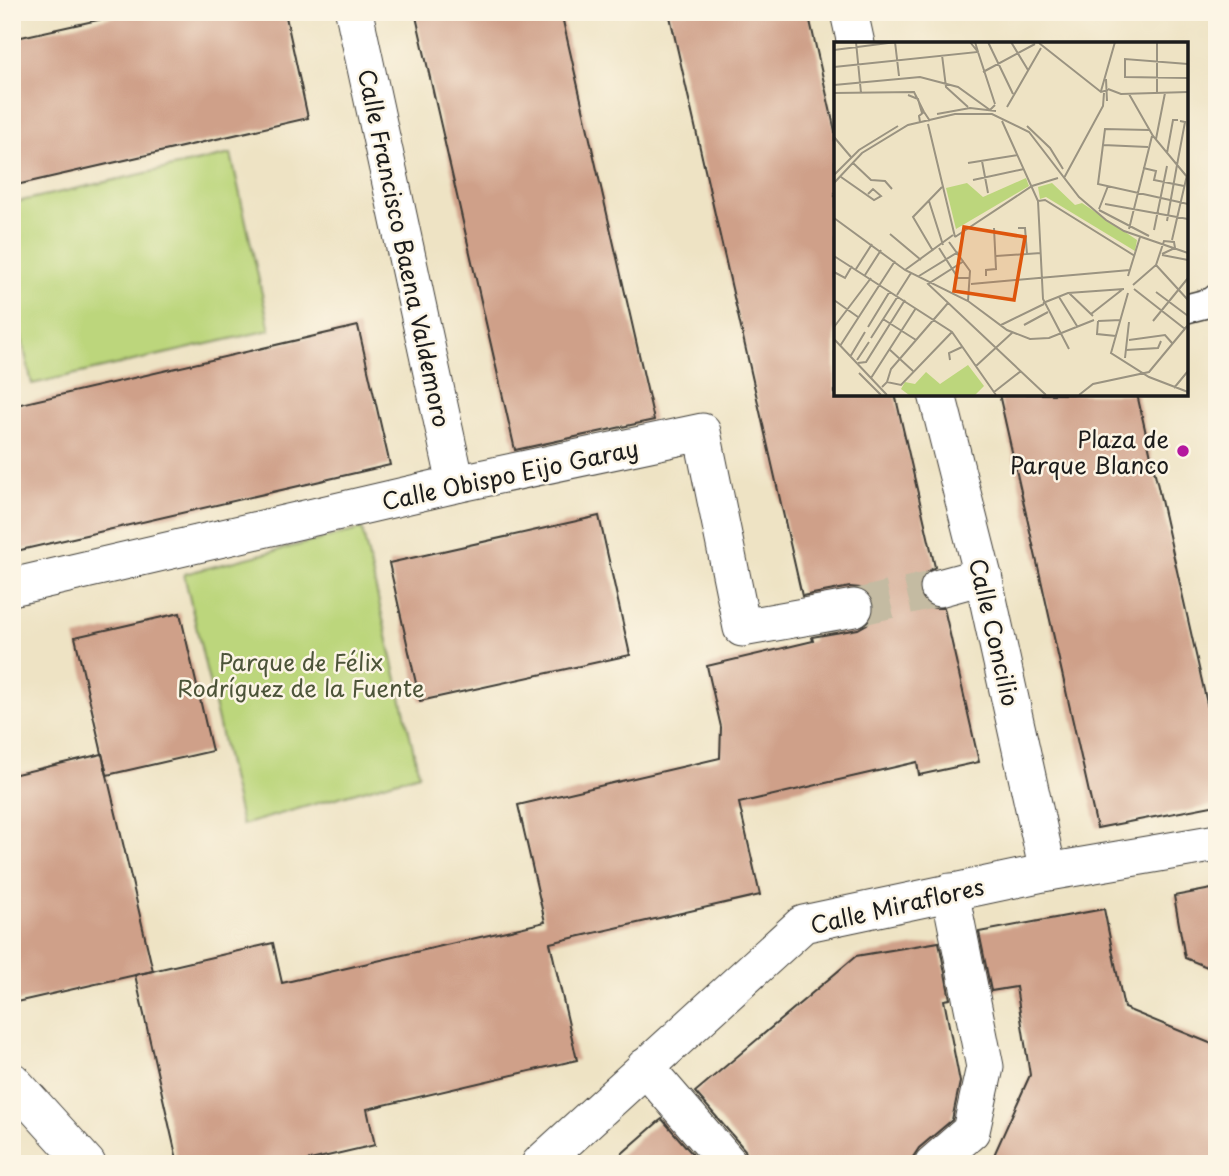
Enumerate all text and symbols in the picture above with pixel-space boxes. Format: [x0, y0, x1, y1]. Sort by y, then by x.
inset map [834, 42, 1187, 396]
street label: Calle Francisco Baena Valdemoro [350, 66, 460, 430]
place label: Plaza de Parque Blanco [1010, 421, 1169, 482]
street label: Calle Obispo Eijo Garay [378, 430, 642, 518]
marker: Plaza de Parque Blanco [1175, 443, 1191, 459]
street label: Calle Concilio [961, 555, 1029, 709]
park label: Parque de Félix Rodríguez de la Fuente [177, 644, 425, 705]
street label: Calle Miraflores [807, 868, 987, 942]

